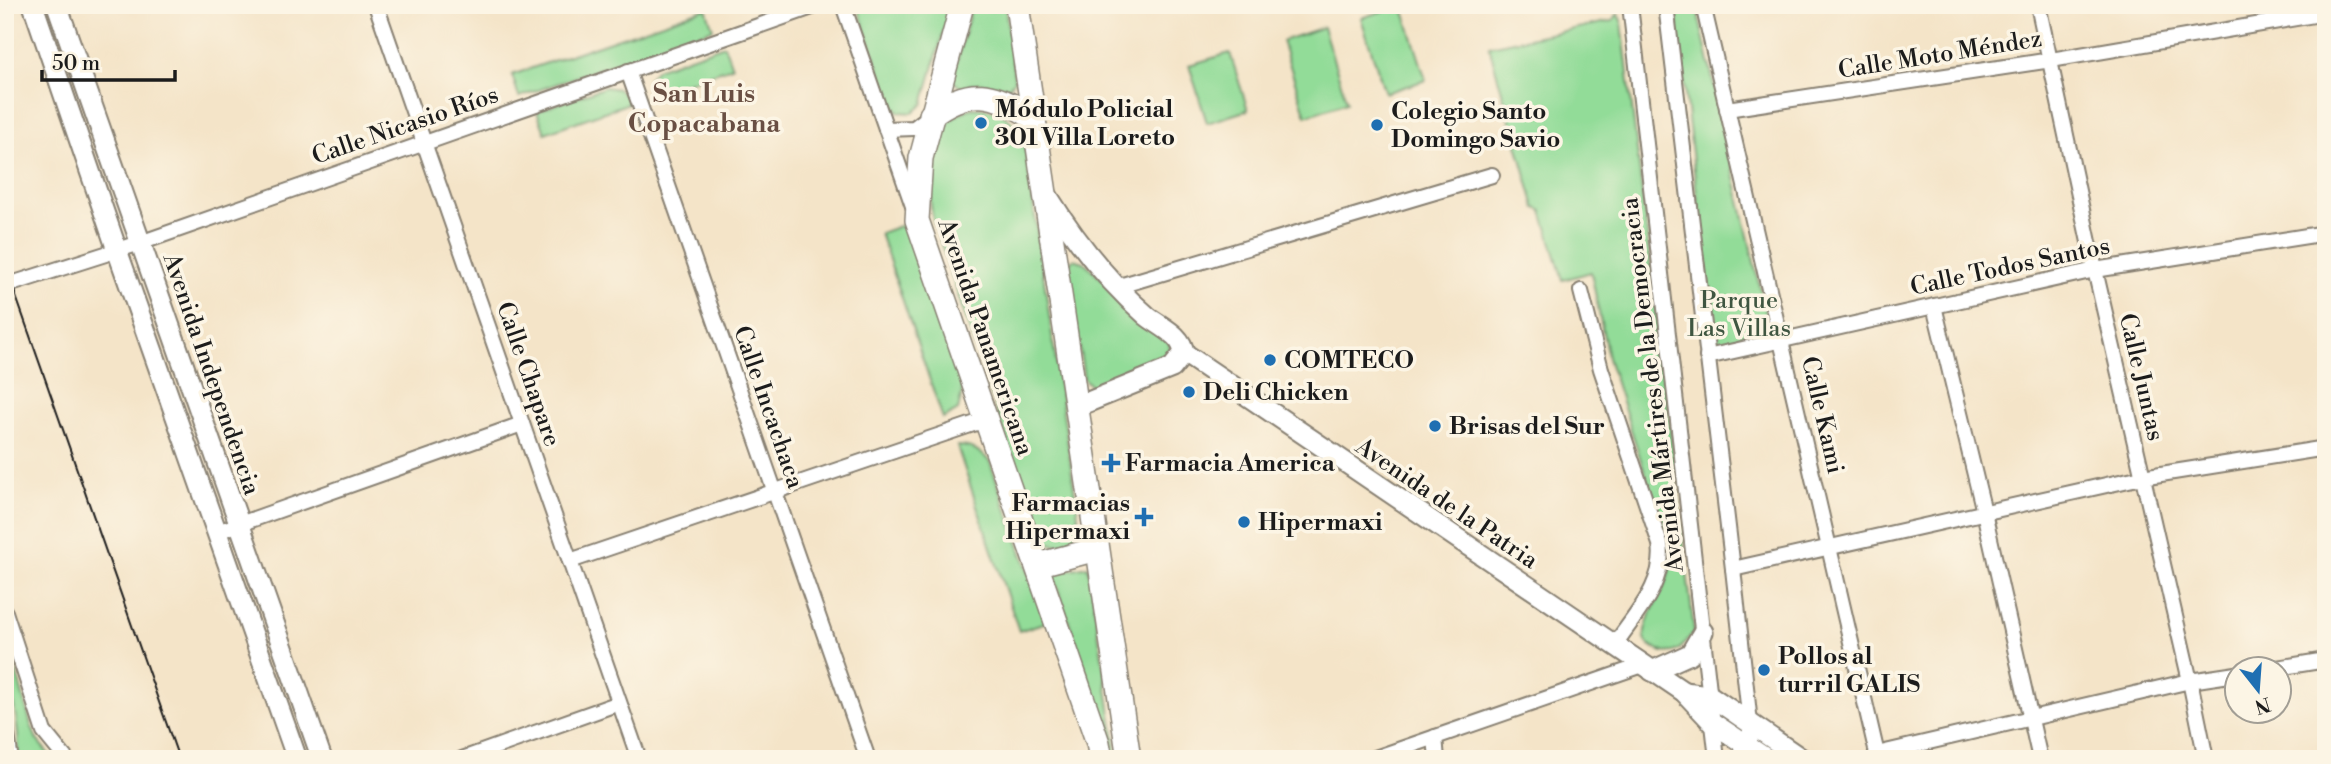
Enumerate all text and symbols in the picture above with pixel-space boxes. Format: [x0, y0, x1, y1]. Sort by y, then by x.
street label: Calle Moto Méndez [1836, 24, 2044, 86]
scale bar [42, 38, 175, 82]
text: 50 m [52, 51, 100, 77]
district label: San Luis Copacabana [628, 78, 781, 140]
street label: Calle Nicasio Ríos [308, 80, 503, 172]
place label: Módulo Policial 301 Villa Loreto [995, 95, 1175, 153]
place label: Colegio Santo Domingo Savio [1391, 97, 1560, 155]
marker: Módulo Policial 301 Villa Loreto [973, 115, 989, 131]
marker: Colegio Santo Domingo Savio [1369, 117, 1385, 133]
street label: Avenida Mártires de la Democracia [1615, 195, 1691, 575]
street label: Avenida Panamericana [930, 214, 1040, 460]
street label: Calle Todos Santos [1908, 231, 2113, 303]
street label: Avenida Independencia [155, 249, 267, 500]
park label: Parque Las Villas [1687, 286, 1791, 344]
street label: Calle Chapare [489, 298, 567, 451]
street label: Calle Juntas [2112, 311, 2170, 444]
street label: Calle Incachaca [726, 322, 810, 493]
place label: COMTECO [1284, 346, 1414, 376]
marker: COMTECO [1262, 352, 1278, 368]
street label: Calle Kami [1794, 354, 1850, 477]
place label: Deli Chicken [1203, 378, 1349, 408]
marker: Deli Chicken [1181, 384, 1197, 400]
place label: Brisas del Sur [1449, 412, 1605, 442]
marker: Brisas del Sur [1427, 418, 1443, 434]
street label: Avenida de la Patria [1349, 431, 1544, 576]
place label: Farmacia America [1125, 449, 1336, 479]
marker: Farmacia America [1103, 455, 1119, 471]
place label: Farmacias Hipermaxi [1006, 489, 1130, 547]
place label: Hipermaxi [1258, 508, 1383, 538]
marker: Farmacias Hipermaxi [1136, 509, 1152, 525]
marker: Hipermaxi [1236, 514, 1252, 530]
place label: Pollos al turril GALIS [1778, 642, 1920, 700]
north arrow [2222, 656, 2292, 726]
marker: Pollos al turril GALIS [1756, 662, 1772, 678]
text: N [2252, 692, 2273, 719]

